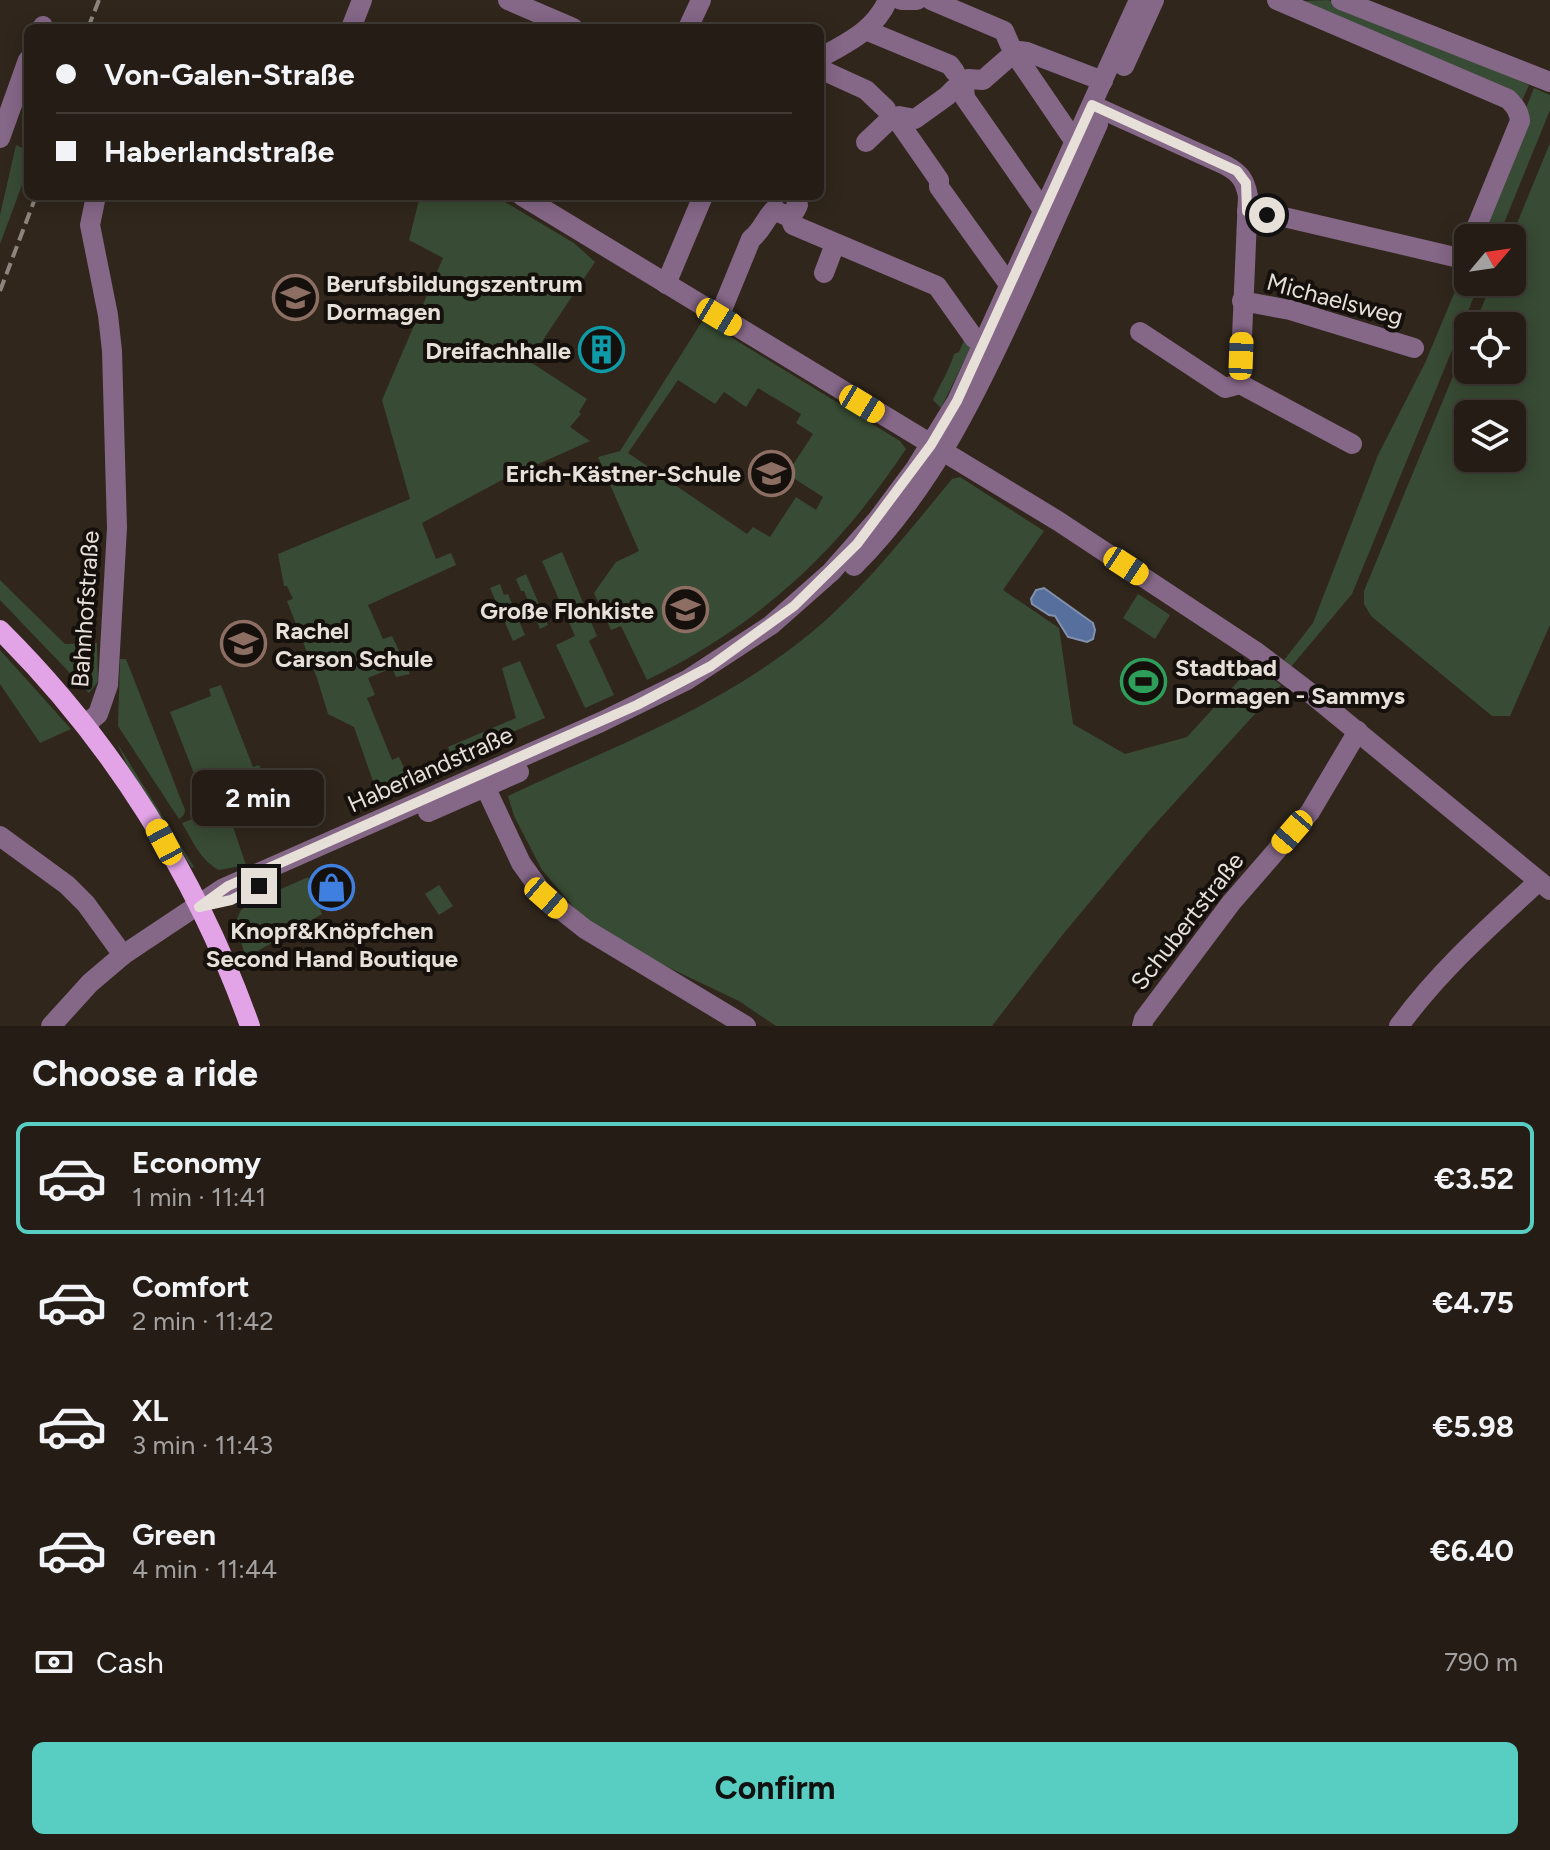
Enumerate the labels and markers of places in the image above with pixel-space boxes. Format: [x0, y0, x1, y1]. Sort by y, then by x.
place label: Berufsbildungszentrum Dormagen [326, 269, 583, 326]
school or university icon: Berufsbildungszentrum Dormagen [271, 273, 319, 321]
building icon: Dreifachhalle [578, 326, 626, 374]
place label: Dreifachhalle [425, 336, 571, 365]
school or university icon: Erich-Kästner-Schule [748, 449, 796, 497]
place label: Erich-Kästner-Schule [505, 459, 741, 488]
school or university icon: Große Flohkiste [661, 586, 709, 634]
place label: Große Flohkiste [480, 596, 654, 625]
place label: Rachel Carson Schule [275, 616, 433, 673]
school or university icon: Rachel Carson Schule [220, 620, 268, 668]
place label: Stadtbad Dormagen - Sammys [1175, 653, 1405, 710]
sports icon: Stadtbad Dormagen - Sammys [1120, 657, 1168, 705]
shop icon: Knopf&Knöpfchen Second Hand Boutique [308, 864, 356, 912]
place label: Knopf&Knöpfchen Second Hand Boutique [206, 916, 458, 973]

